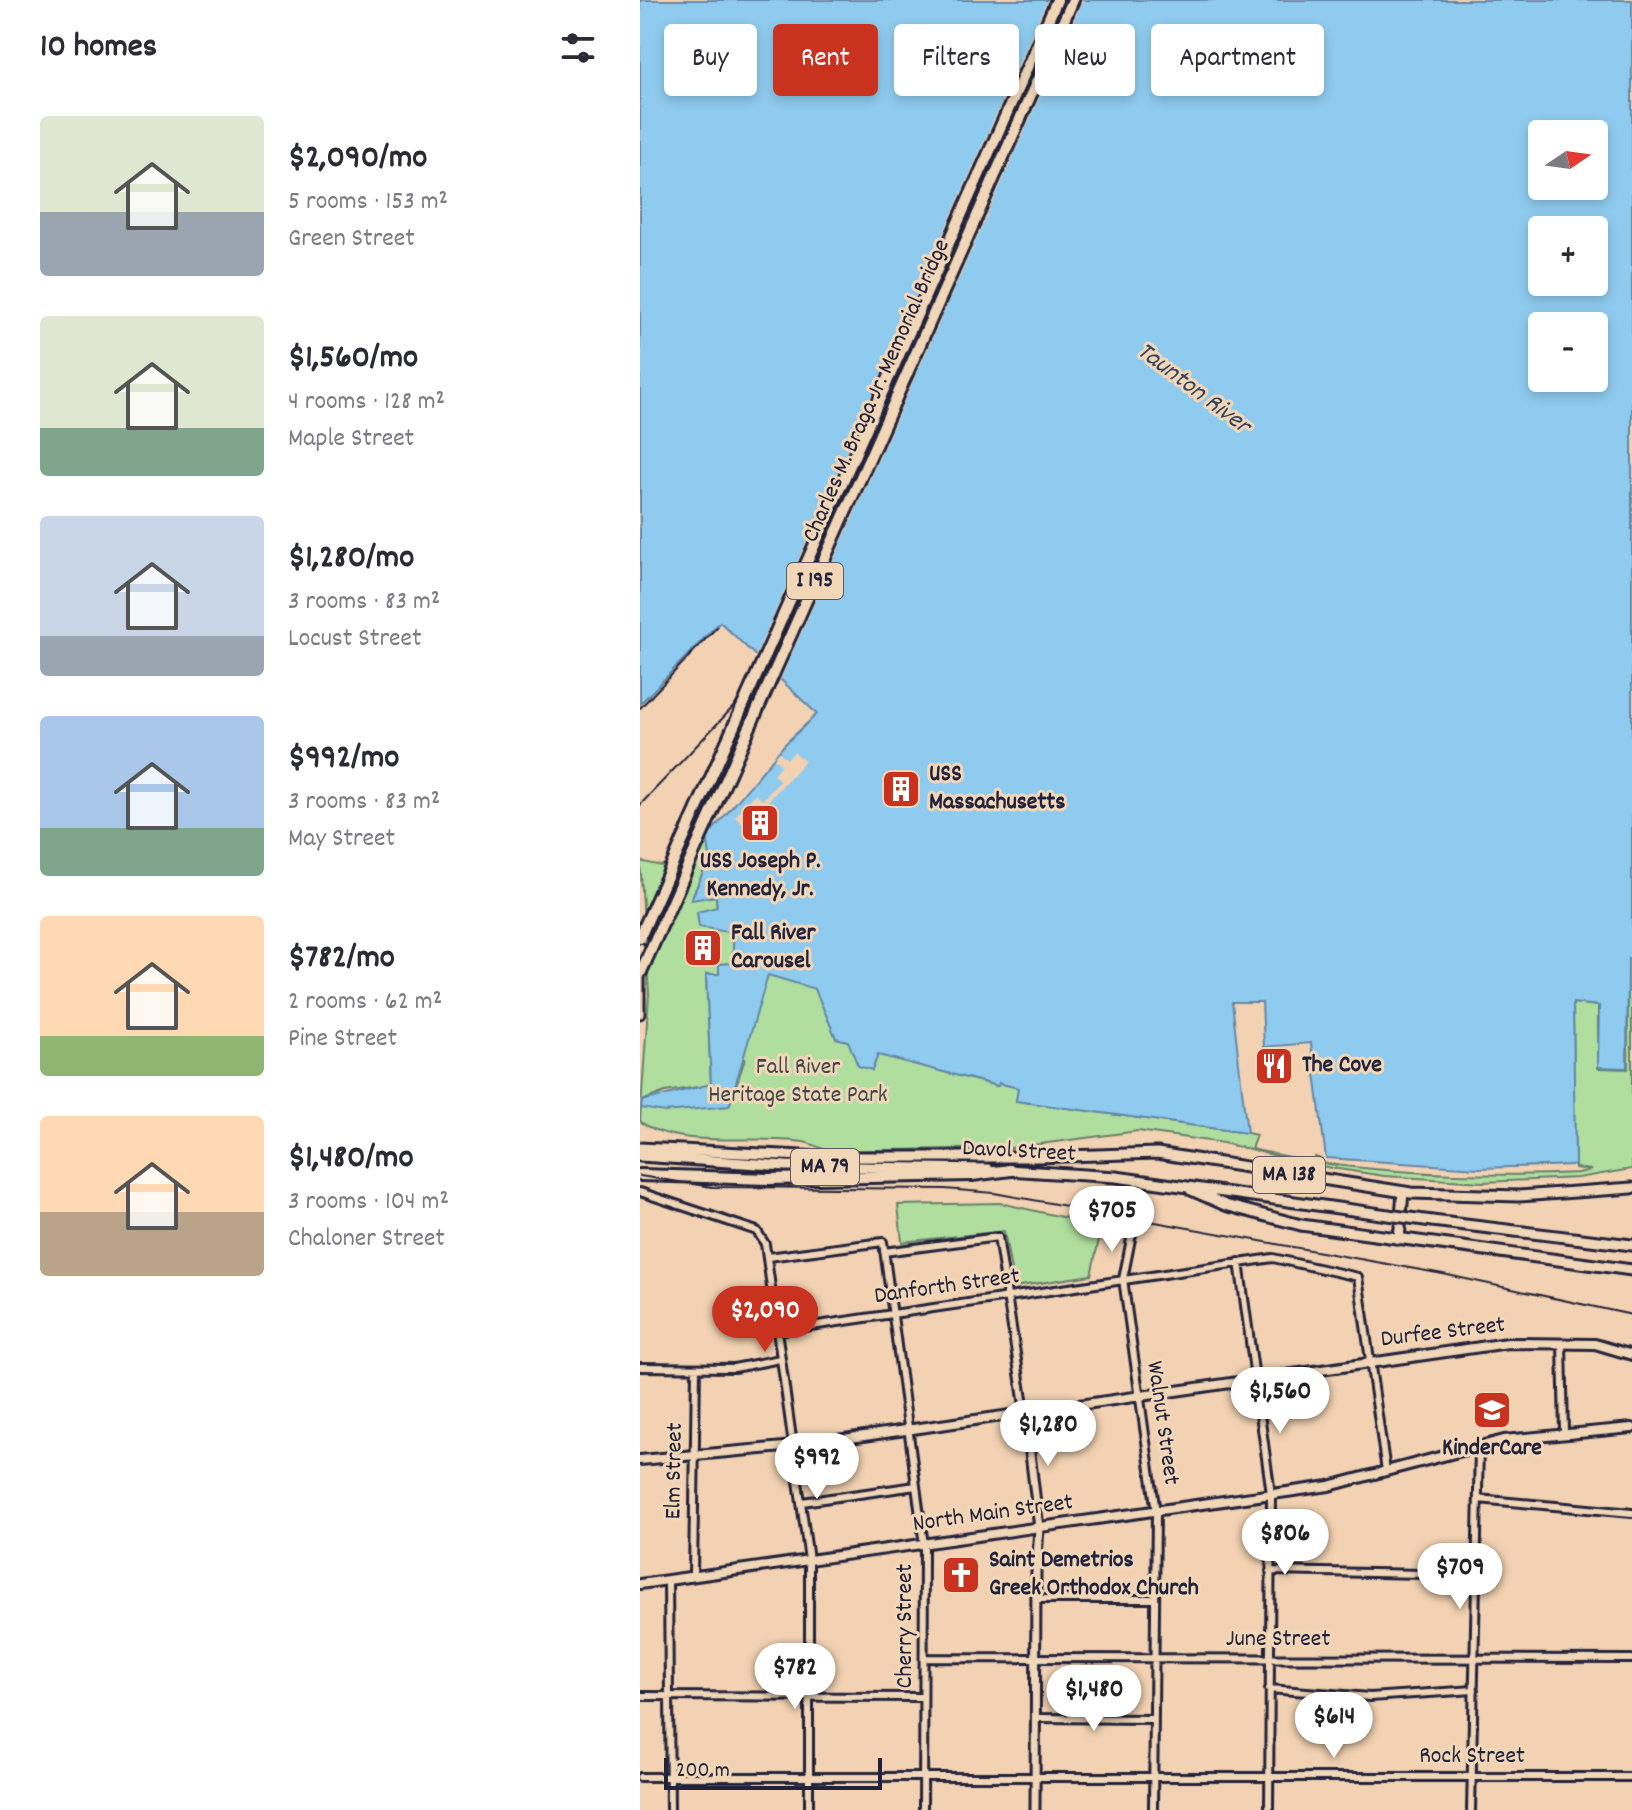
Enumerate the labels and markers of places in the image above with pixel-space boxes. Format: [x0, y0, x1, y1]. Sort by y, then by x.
place label: USS Massachusetts [929, 758, 1065, 820]
building icon: USS Massachusetts [880, 768, 922, 810]
building icon: USS Joseph P. Kennedy, Jr. [739, 802, 781, 844]
place label: USS Joseph P. Kennedy, Jr. [700, 845, 820, 907]
place label: Fall River Carousel [731, 917, 817, 979]
building icon: Fall River Carousel [682, 927, 724, 969]
restaurant icon: The Cove [1253, 1045, 1295, 1087]
place label: The Cove [1302, 1049, 1382, 1083]
pin: $705 [1065, 1186, 1159, 1254]
pin: $2,090 [700, 1286, 830, 1354]
pin: $1,560 [1215, 1367, 1345, 1435]
school or university icon: KinderCare [1471, 1389, 1513, 1431]
pin: $1,280 [983, 1400, 1113, 1468]
place label: KinderCare [1442, 1432, 1542, 1466]
pin: $992 [770, 1433, 864, 1501]
pin: $806 [1238, 1509, 1332, 1577]
pin: $709 [1413, 1543, 1507, 1611]
place label: Saint Demetrios Greek Orthodox Church [989, 1544, 1199, 1606]
church icon: Saint Demetrios Greek Orthodox Church [940, 1554, 982, 1596]
pin: $782 [748, 1643, 842, 1711]
pin: $1,480 [1029, 1665, 1159, 1733]
pin: $614 [1287, 1692, 1381, 1760]

